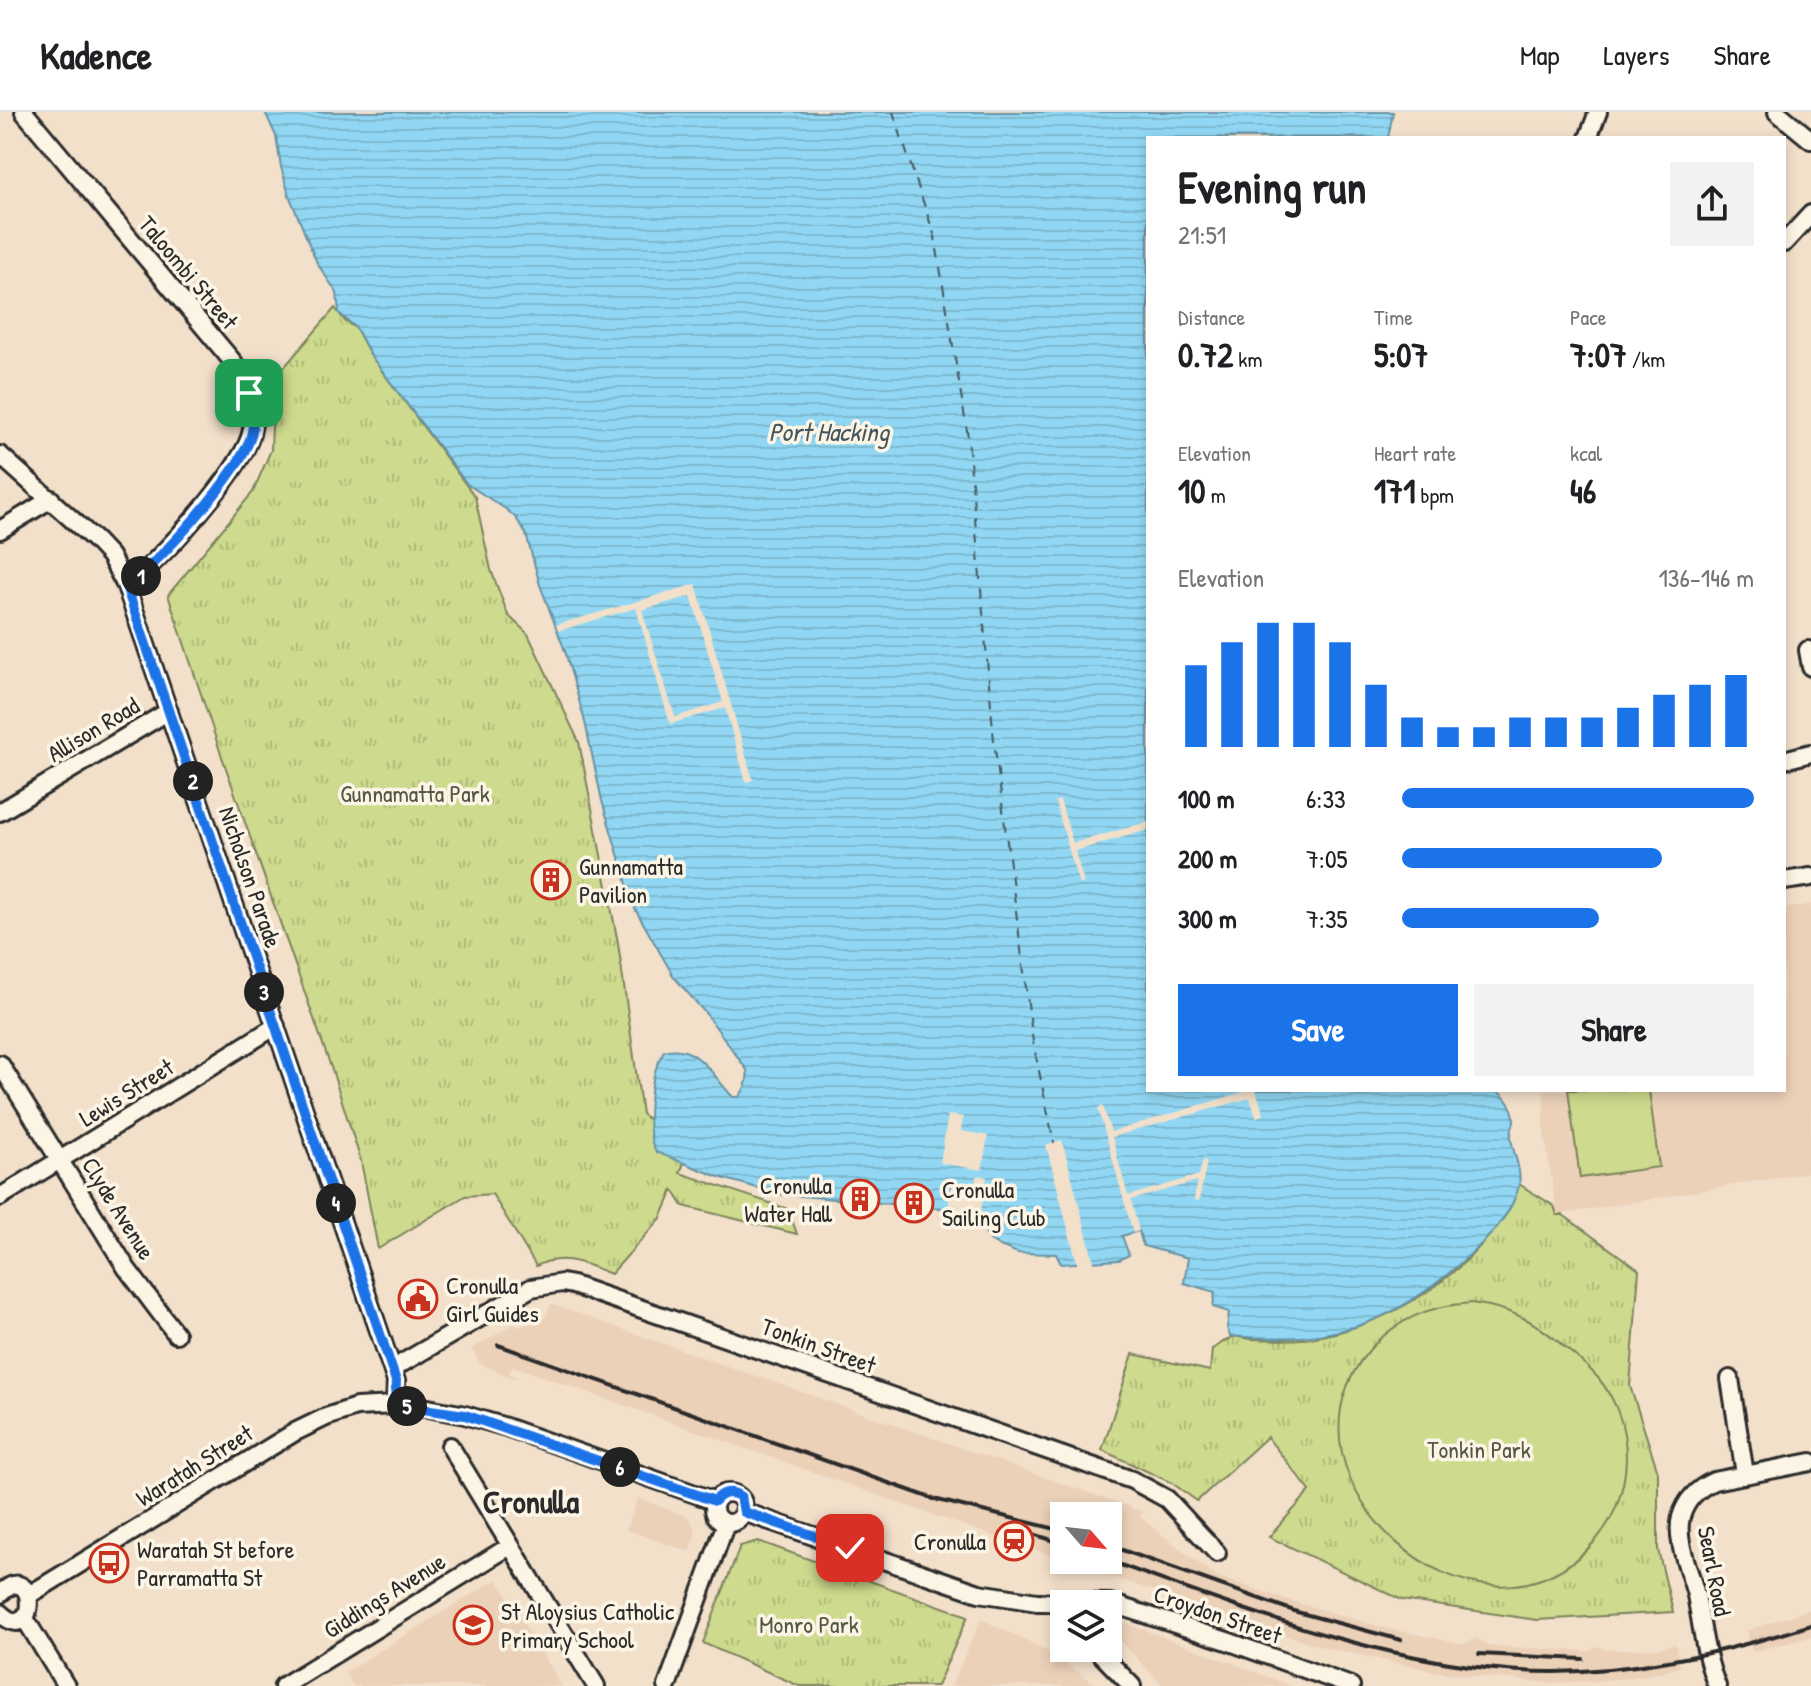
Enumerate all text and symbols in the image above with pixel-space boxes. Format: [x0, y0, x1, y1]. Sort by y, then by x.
text: Kadence [40, 29, 152, 81]
text: Map [1520, 36, 1560, 74]
text: Layers [1604, 36, 1669, 74]
text: Share [1713, 36, 1771, 74]
text: Evening run [1178, 157, 1366, 217]
button: share [1670, 162, 1754, 246]
street label: Taloombi Street [132, 208, 247, 336]
text: 21:51 [1178, 217, 1226, 252]
text: Distance [1178, 302, 1245, 332]
text: Time [1374, 302, 1413, 332]
text: Pace [1570, 302, 1607, 332]
text: 0.72 [1178, 332, 1233, 378]
text: 5:07 [1374, 332, 1428, 378]
text: 7:07 [1570, 332, 1627, 378]
text: km [1233, 344, 1262, 374]
text: /km [1627, 344, 1665, 374]
pin [215, 359, 283, 427]
icon: arrive [227, 371, 271, 415]
water label: Port Hacking [769, 414, 891, 450]
text: Elevation [1178, 438, 1251, 468]
text: Heart rate [1374, 438, 1456, 468]
text: kcal [1570, 438, 1602, 468]
text: 10 [1178, 468, 1206, 514]
text: 171 [1374, 468, 1416, 514]
text: 46 [1570, 468, 1596, 514]
text: m [1206, 480, 1226, 510]
text: bpm [1416, 480, 1454, 510]
pin: 1 [121, 556, 161, 596]
text: Elevation [1178, 560, 1264, 595]
text: 136–146 m [1658, 560, 1754, 595]
text: 1 [137, 561, 145, 591]
street label: Allison Road [41, 689, 145, 769]
pin: 2 [173, 761, 213, 801]
text: 2 [188, 766, 198, 796]
park label: Gunnamatta Park [340, 777, 490, 809]
text: 100 m [1178, 781, 1234, 816]
text: 6:33 [1306, 781, 1346, 816]
street label: Nicholson Parade [212, 802, 290, 952]
text: 200 m [1178, 841, 1237, 876]
text: 7:05 [1306, 841, 1348, 876]
place label: Gunnamatta Pavilion [579, 850, 683, 910]
building icon: Gunnamatta Pavilion [530, 859, 572, 901]
text: 300 m [1178, 901, 1237, 936]
text: 7:35 [1306, 901, 1348, 936]
pin: 3 [244, 972, 284, 1012]
text: 3 [259, 977, 269, 1007]
button: Save [1178, 984, 1458, 1076]
button: Share [1474, 984, 1754, 1076]
street label: Lewis Street [73, 1050, 180, 1134]
street label: Clyde Avenue [75, 1151, 163, 1266]
place label: Cronulla Water Hall [744, 1169, 833, 1229]
place label: Cronulla Sailing Club [942, 1173, 1046, 1233]
building icon: Cronulla Water Hall [839, 1178, 881, 1220]
building icon: Cronulla Sailing Club [893, 1182, 935, 1224]
pin: 4 [316, 1183, 356, 1223]
text: 4 [332, 1188, 340, 1218]
place label: Cronulla Girl Guides [446, 1269, 539, 1329]
public building icon: Cronulla Girl Guides [397, 1278, 439, 1320]
street label: Tonkin Street [757, 1310, 881, 1381]
pin: 5 [387, 1386, 427, 1426]
text: 5 [402, 1391, 412, 1421]
street label: Waratah Street [130, 1416, 259, 1514]
park label: Tonkin Park [1427, 1433, 1531, 1465]
pin: 6 [600, 1447, 640, 1487]
text: 6 [616, 1452, 624, 1482]
district label: Cronulla [483, 1480, 580, 1523]
north arrow [1050, 1502, 1122, 1574]
map controls [1050, 1502, 1122, 1662]
pin [816, 1514, 884, 1582]
station icon: Cronulla [993, 1520, 1035, 1562]
street label: Searl Road [1691, 1524, 1739, 1618]
place label: Cronulla [914, 1525, 986, 1557]
icon: check [828, 1526, 872, 1570]
place label: Waratah St before Parramatta St [137, 1533, 295, 1593]
bus stop icon: Waratah St before Parramatta St [88, 1542, 130, 1584]
street label: Giddings Avenue [317, 1545, 451, 1645]
street label: Croydon Street [1150, 1577, 1287, 1651]
button: layers [1050, 1590, 1122, 1662]
place label: St Aloysius Catholic Primary School [501, 1595, 675, 1655]
school or university icon: St Aloysius Catholic Primary School [452, 1604, 494, 1646]
park label: Monro Park [759, 1608, 859, 1640]

